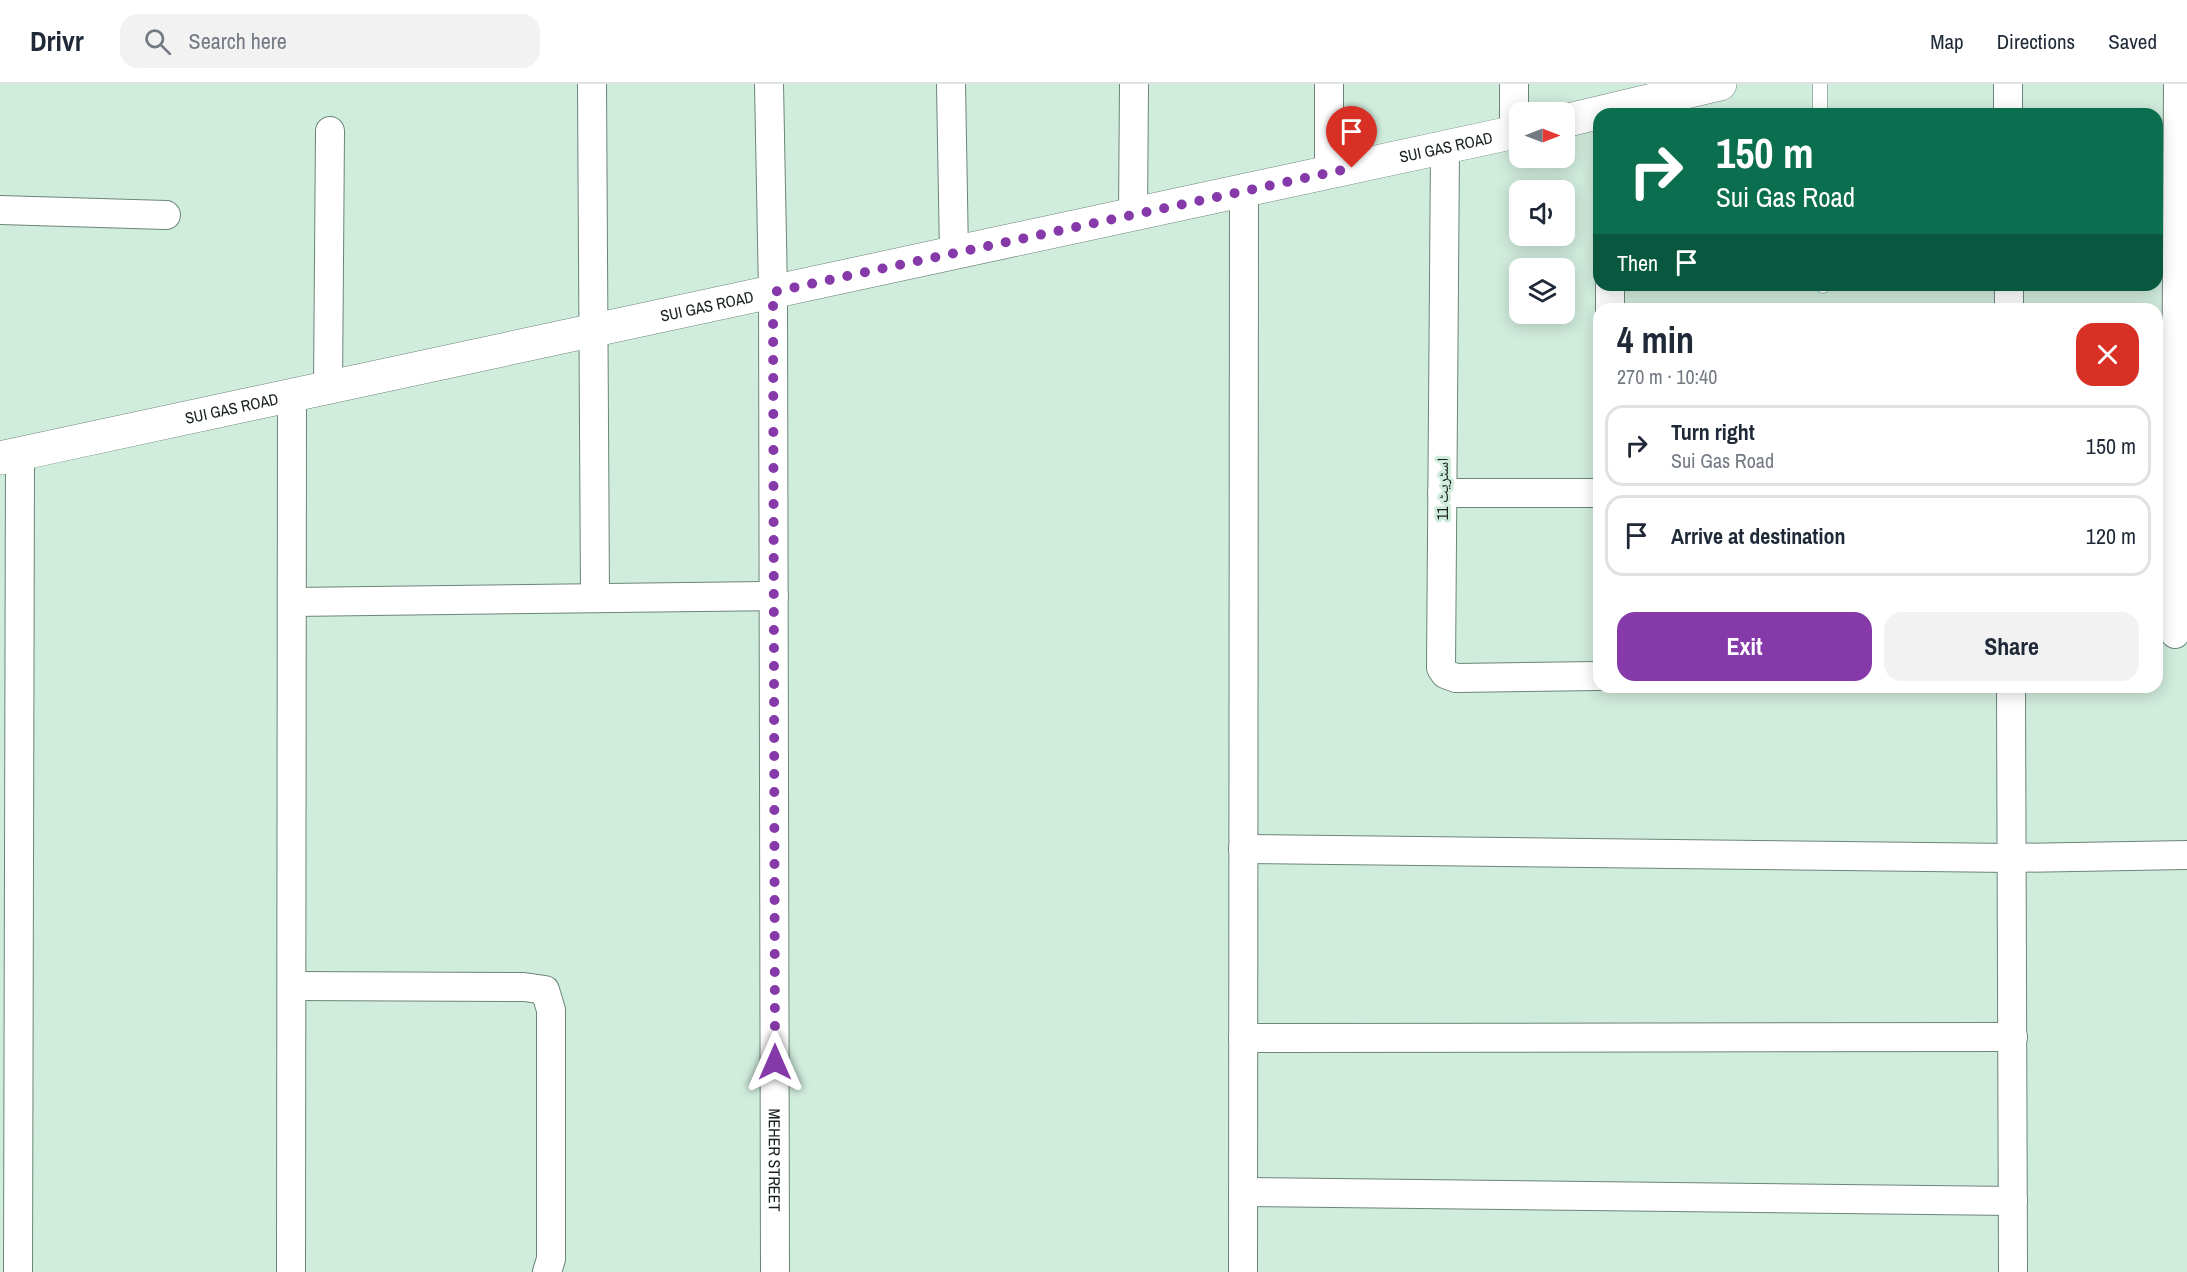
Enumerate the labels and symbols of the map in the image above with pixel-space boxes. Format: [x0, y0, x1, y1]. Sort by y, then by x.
north arrow [1509, 102, 1575, 168]
pin [1326, 106, 1377, 168]
street label: SUI GAS ROAD [1397, 126, 1495, 168]
street label: SUI GAS ROAD [658, 285, 756, 327]
street label: SUI GAS ROAD [183, 387, 280, 429]
street label: اسٹریٹ 11 [1431, 458, 1453, 520]
position arrow [743, 1030, 807, 1094]
street label: MEHER STREET [764, 1108, 786, 1211]

